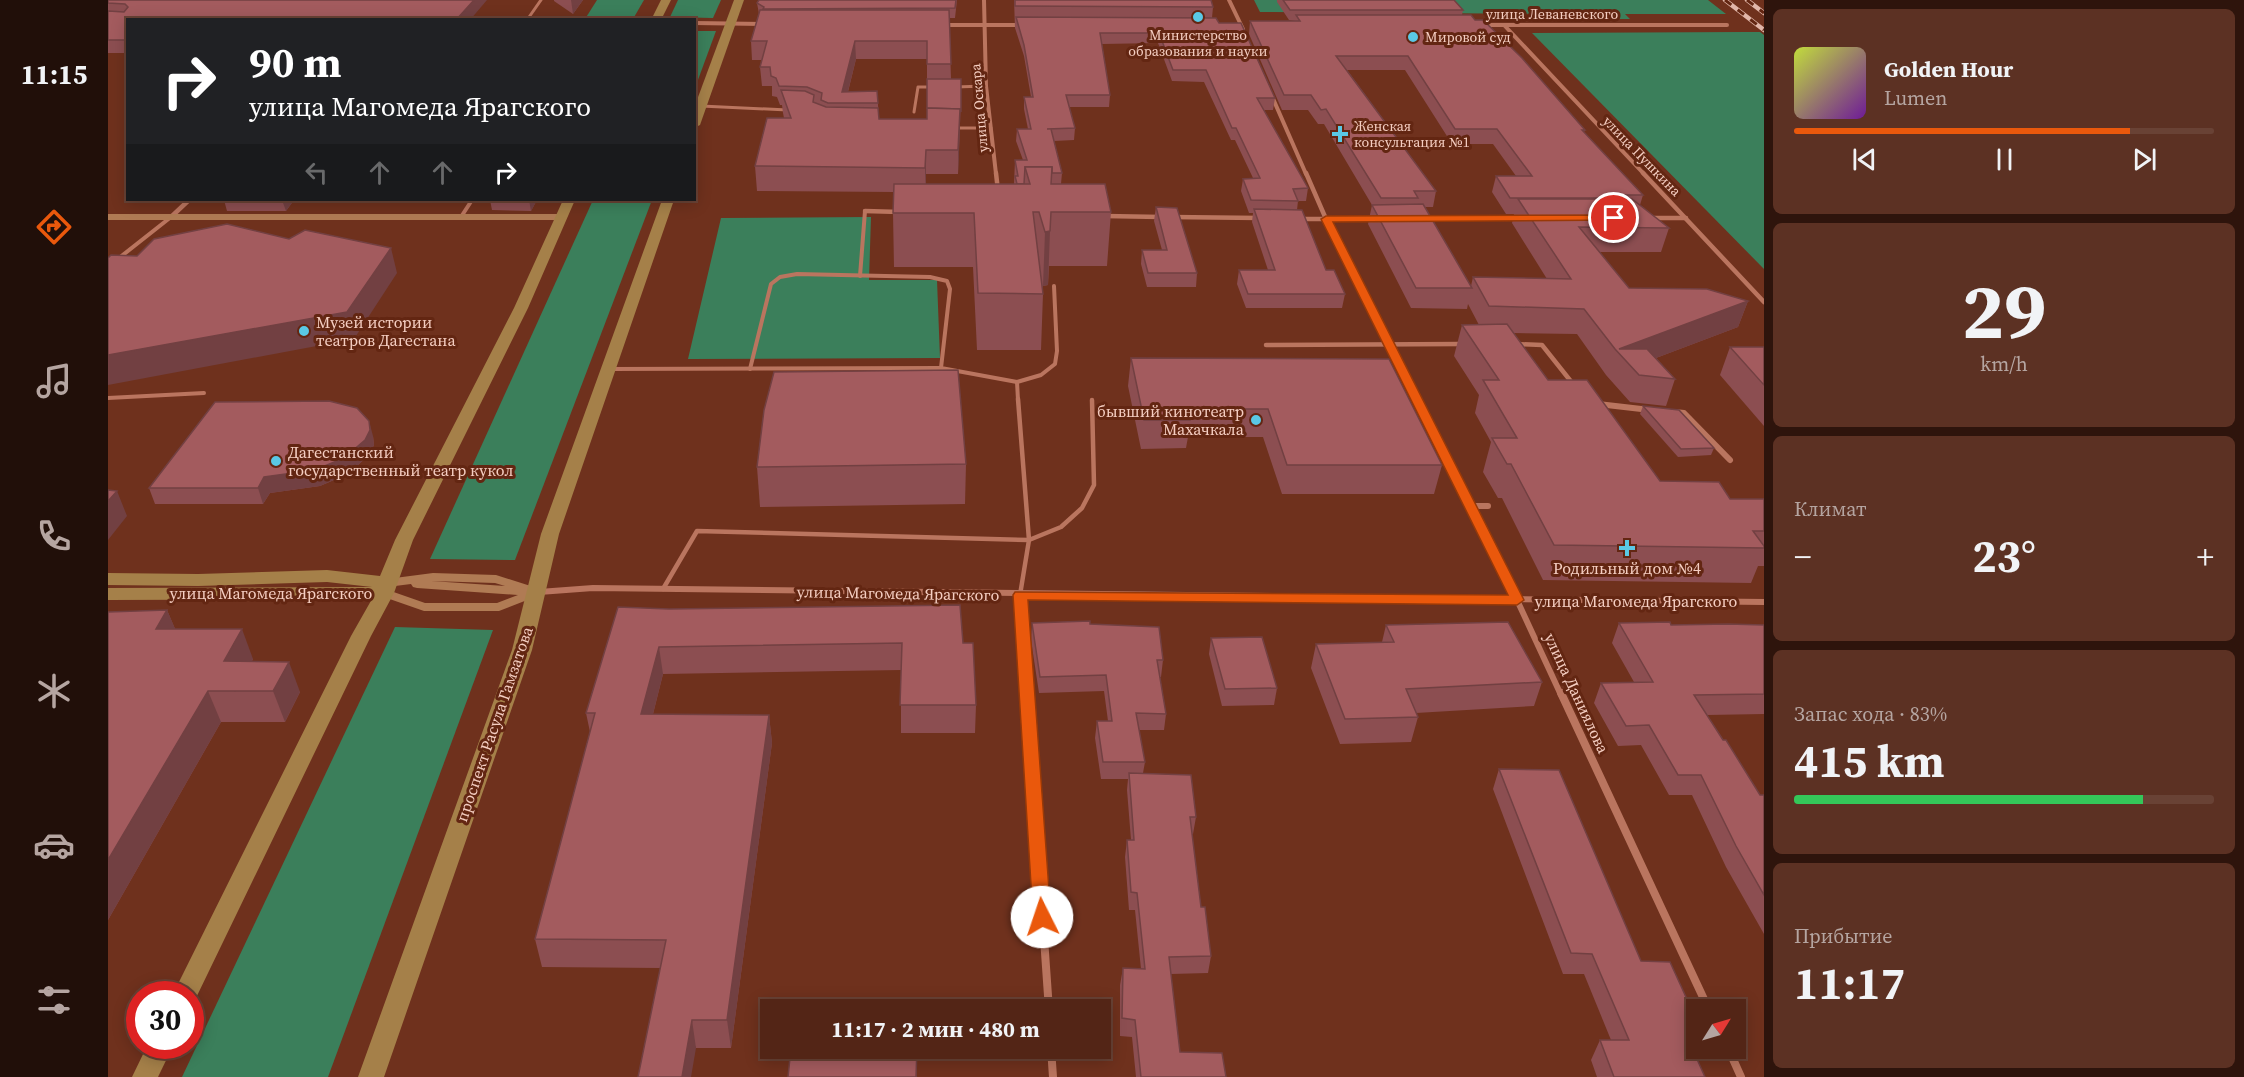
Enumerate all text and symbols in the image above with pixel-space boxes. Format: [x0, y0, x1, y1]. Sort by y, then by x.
street label: улица Леваневского [1486, 4, 1619, 24]
marker: Министерство образования и науки [1191, 10, 1205, 24]
place label: Министерство образования и науки [1128, 25, 1268, 61]
place label: Мировой суд [1425, 27, 1511, 47]
marker: Мировой суд [1406, 30, 1420, 44]
text: 90 m [249, 33, 342, 91]
icon: right [150, 42, 228, 120]
text: Golden Hour [1884, 54, 2013, 84]
text: 11:15 [21, 56, 87, 93]
street label: улица Оскара [965, 62, 993, 153]
text: Lumen [1884, 84, 1947, 112]
text: улица Магомеда Ярагского [249, 88, 591, 125]
street label: улица Пушкина [1598, 111, 1686, 201]
place label: Женская консультация №1 [1354, 116, 1470, 152]
marker: Женская консультация №1 [1331, 125, 1349, 143]
icon: previous [1848, 143, 1881, 176]
icon: pause [1988, 143, 2021, 176]
icon: next [2128, 143, 2161, 176]
icon: left [300, 156, 333, 189]
icon: ahead [363, 156, 396, 189]
icon: ahead [426, 156, 459, 189]
icon: right [489, 156, 522, 189]
pin [1588, 192, 1639, 243]
icon: arrive [1597, 201, 1630, 234]
icon: directions [33, 206, 75, 248]
text: 29 [1962, 257, 2046, 364]
place label: Музей истории театров Дагестана [316, 311, 456, 351]
marker: Музей истории театров Дагестана [297, 324, 311, 338]
text: km/h [1980, 350, 2028, 378]
icon: music [33, 360, 75, 402]
place label: бывший кинотеатр Махачкала [1097, 400, 1245, 440]
marker: бывший кинотеатр Махачкала [1249, 413, 1263, 427]
place label: Дагестанский государственный театр кукол [288, 441, 513, 481]
marker: Дагестанский государственный театр кукол [269, 454, 283, 468]
text: Климат [1794, 495, 1867, 523]
icon: phone [33, 515, 75, 557]
text: 23° [1972, 525, 2036, 587]
text: − [1794, 534, 1812, 579]
text: + [2196, 534, 2214, 579]
marker: Родильный дом №4 [1618, 539, 1636, 557]
place label: Родильный дом №4 [1553, 557, 1701, 579]
street label: улица Магомеда Ярагского [796, 580, 1000, 606]
street label: улица Магомеда Ярагского [170, 582, 373, 604]
street label: улица Магомеда Ярагского [1535, 590, 1738, 612]
street label: проспект Расула Гамзатова [450, 623, 538, 825]
street label: улица Даниялова [1539, 629, 1615, 758]
icon: climate [33, 670, 75, 712]
text: Запас хода · 83% [1794, 700, 1947, 728]
text: 415 km [1794, 730, 1945, 792]
icon: car [33, 824, 75, 866]
position arrow [1010, 885, 1074, 949]
text: Прибытие [1794, 922, 1892, 950]
text: 11:17 [1794, 952, 1905, 1014]
icon: filters [33, 979, 75, 1021]
speed limit sign: 30 [126, 981, 204, 1059]
north arrow [1686, 999, 1746, 1059]
map controls [1686, 999, 1746, 1059]
text: 11:17 · 2 мин · 480 m [831, 1014, 1040, 1044]

